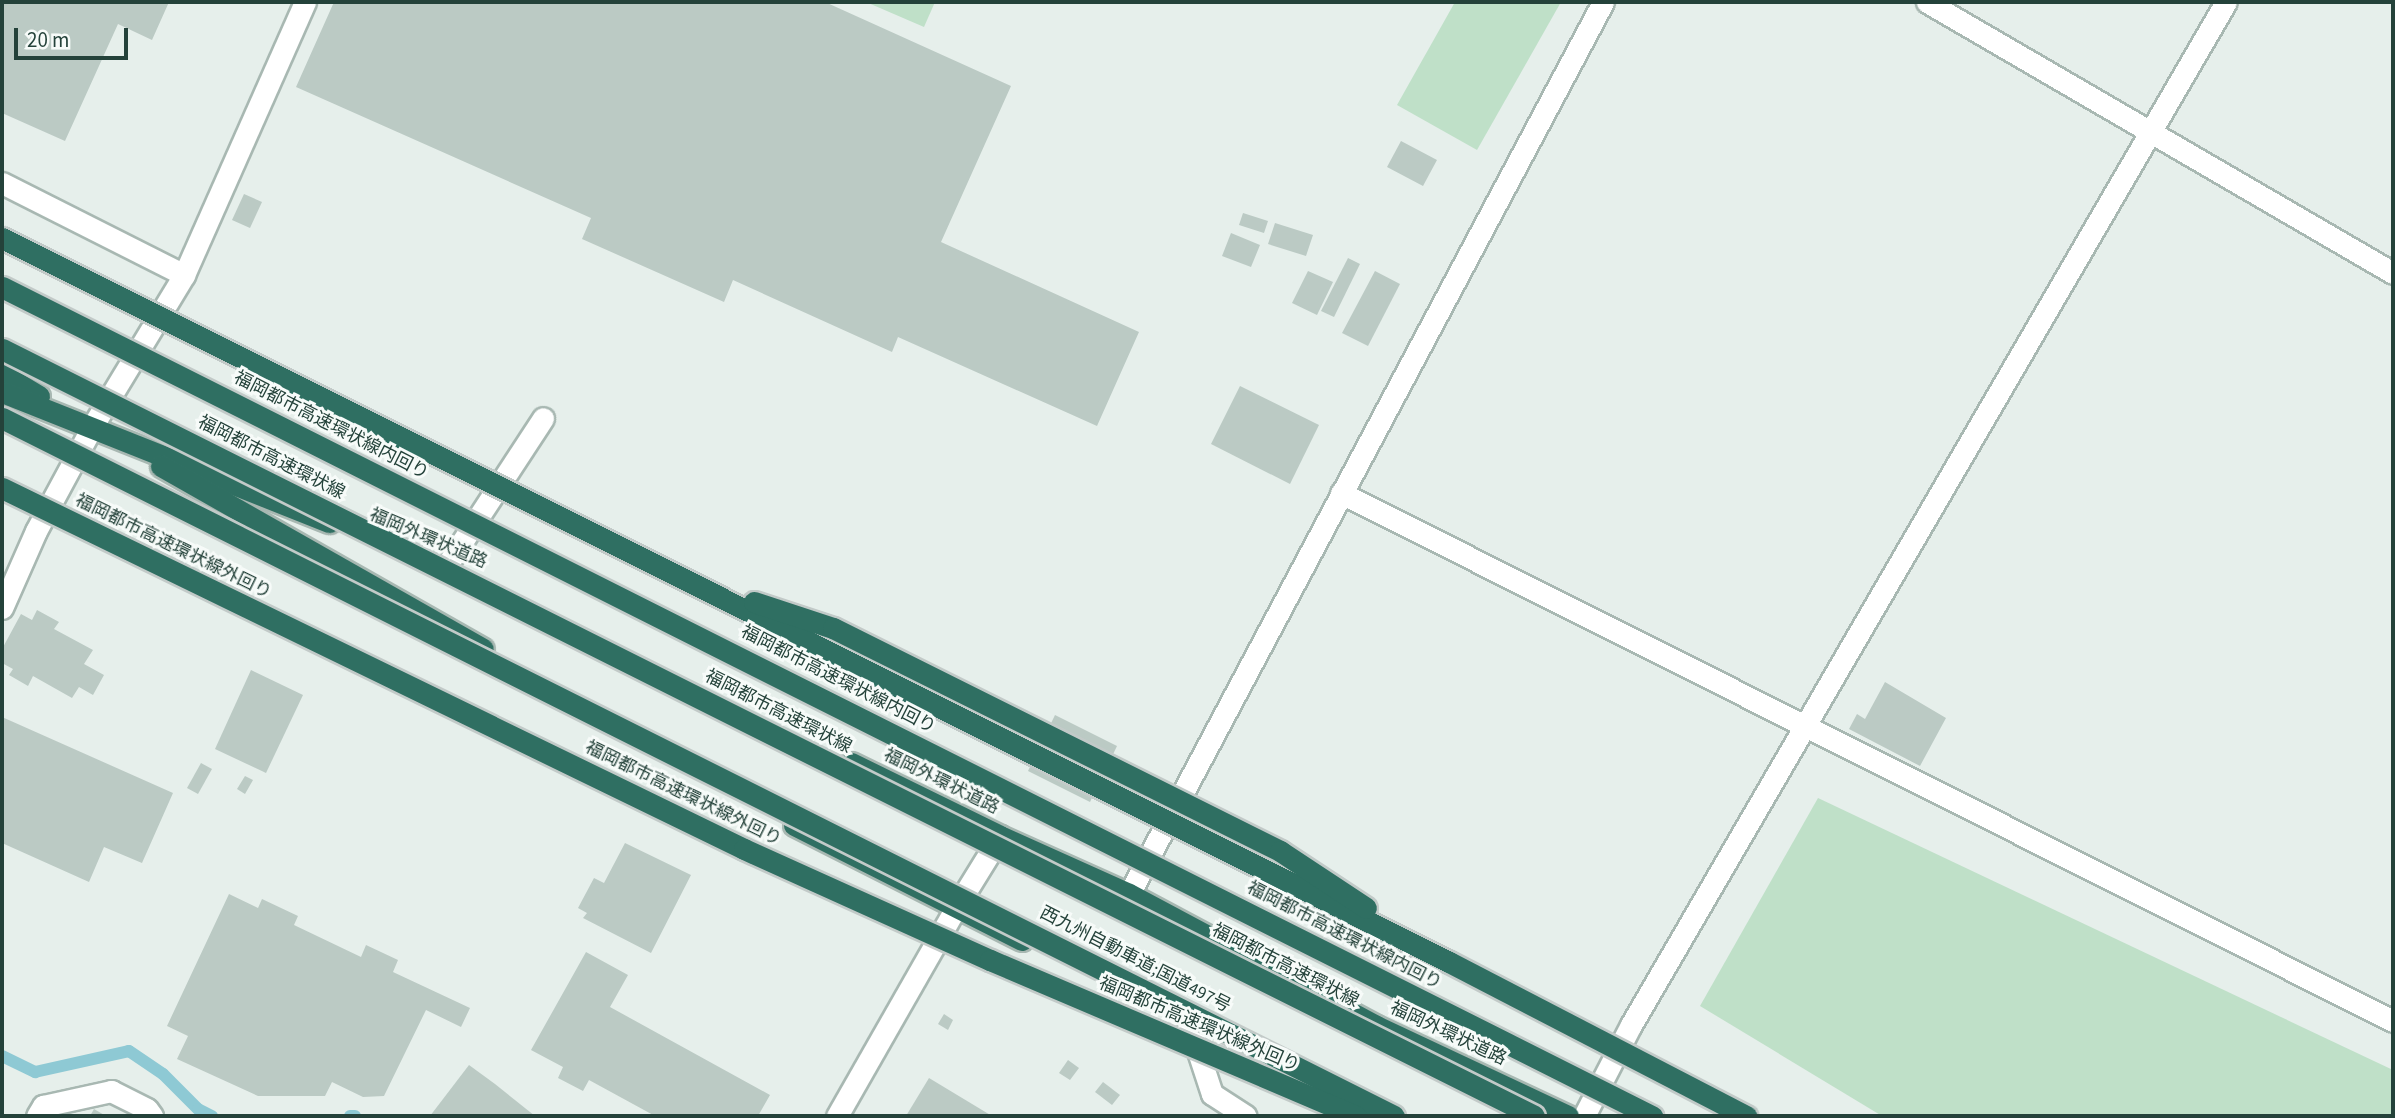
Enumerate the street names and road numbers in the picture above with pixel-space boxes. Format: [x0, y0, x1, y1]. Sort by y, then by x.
street label: 福岡都市高速環状線内回り [230, 367, 432, 485]
street label: 福岡都市高速環状線 [194, 412, 348, 504]
street label: 福岡都市高速環状線外回り [71, 490, 275, 604]
street label: 福岡外環状道路 [366, 504, 490, 574]
street label: 福岡都市高速環状線内回り [737, 621, 939, 739]
street label: 福岡都市高速環状線 [701, 666, 855, 758]
street label: 福岡都市高速環状線外回り [581, 737, 785, 851]
street label: 福岡外環状道路 [880, 745, 1002, 819]
street label: 福岡都市高速環状線内回り [1243, 877, 1445, 995]
street label: 西九州自動車道;国道497号 [1036, 902, 1234, 1018]
street label: 福岡都市高速環状線 [1208, 920, 1362, 1012]
street label: 福岡都市高速環状線外回り [1095, 973, 1303, 1077]
street label: 福岡外環状道路 [1386, 998, 1510, 1070]

